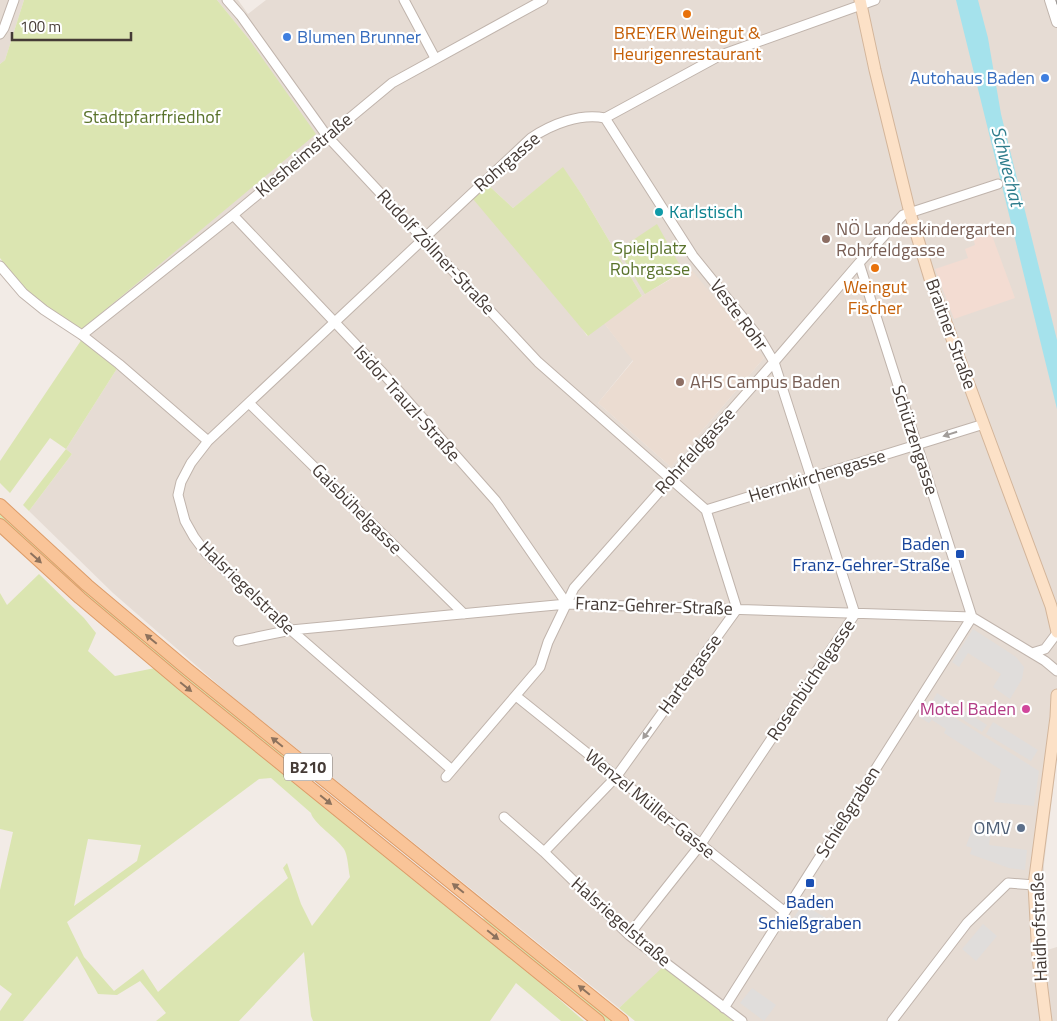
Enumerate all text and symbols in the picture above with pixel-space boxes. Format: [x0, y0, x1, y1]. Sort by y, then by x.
marker: BREYER Weingut & Heurigenrestaurant [681, 8, 693, 20]
scale bar [12, 10, 131, 42]
text: 100 m [20, 15, 61, 38]
place label: BREYER Weingut & Heurigenrestaurant [613, 19, 762, 67]
place label: Blumen Brunner [297, 23, 421, 50]
marker: Blumen Brunner [281, 31, 293, 43]
place label: Autohaus Baden [910, 64, 1035, 91]
marker: Autohaus Baden [1039, 72, 1051, 84]
park label: Stadtpfarrfriedhof [83, 103, 221, 130]
street label: Klesheimstraße [249, 106, 358, 203]
water label: Schwechat [985, 123, 1033, 211]
street label: Rohrgasse [468, 125, 546, 198]
street label: Rudolf Zöllner-Straße [371, 183, 502, 321]
place label: Karlstisch [669, 198, 743, 225]
marker: Karlstisch [653, 206, 665, 218]
place label: NÖ Landeskindergarten Rohrfeldgasse [836, 215, 1015, 263]
marker: NÖ Landeskindergarten Rohrfeldgasse [820, 233, 832, 245]
park label: Spielplatz Rohrgasse [610, 234, 690, 282]
marker: Weingut Fischer [869, 262, 881, 274]
street label: Veste Rohr [704, 273, 775, 356]
place label: Weingut Fischer [843, 273, 907, 321]
street label: Braitner Straße [919, 275, 984, 393]
street label: Isidor Trauzl-Straße [347, 338, 467, 467]
place label: AHS Campus Baden [690, 368, 840, 395]
marker: AHS Campus Baden [674, 376, 686, 388]
street label: Schützengasse [885, 381, 946, 498]
street label: Rohrfeldgasse [648, 401, 741, 500]
one-way arrow [943, 431, 958, 439]
street label: Herrnkirchengasse [745, 442, 889, 509]
street label: Gaisbühelgasse [306, 457, 409, 560]
place label: Baden Franz-Gehrer-Straße [792, 530, 950, 578]
street label: Halsriegelstraße [193, 535, 302, 641]
marker: Baden Franz-Gehrer-Straße [954, 548, 966, 560]
one-way arrow [30, 552, 42, 564]
street label: Franz-Gehrer-Straße [575, 589, 733, 622]
street label: Rosenbüchelgasse [760, 614, 861, 746]
street label: Hartergasse [651, 628, 728, 719]
one-way arrow [145, 633, 158, 644]
one-way arrow [179, 681, 192, 692]
place label: Motel Baden [920, 695, 1016, 722]
marker: Motel Baden [1020, 703, 1032, 715]
one-way arrow [643, 727, 653, 740]
one-way arrow [271, 736, 284, 747]
street label: Wenzel Müller-Gasse [579, 742, 721, 865]
road number: B210 [284, 754, 332, 780]
street label: Schießgraben [809, 761, 886, 863]
one-way arrow [319, 794, 332, 805]
place label: OMV [974, 814, 1012, 841]
marker: OMV [1015, 822, 1027, 834]
street label: Halsriegelstraße [565, 870, 677, 973]
street label: Haidhofstraße [1023, 872, 1054, 982]
marker: Baden Schießgraben [804, 877, 816, 889]
one-way arrow [451, 883, 464, 894]
place label: Baden Schießgraben [758, 888, 862, 936]
one-way arrow [486, 930, 499, 941]
one-way arrow [578, 985, 591, 996]

